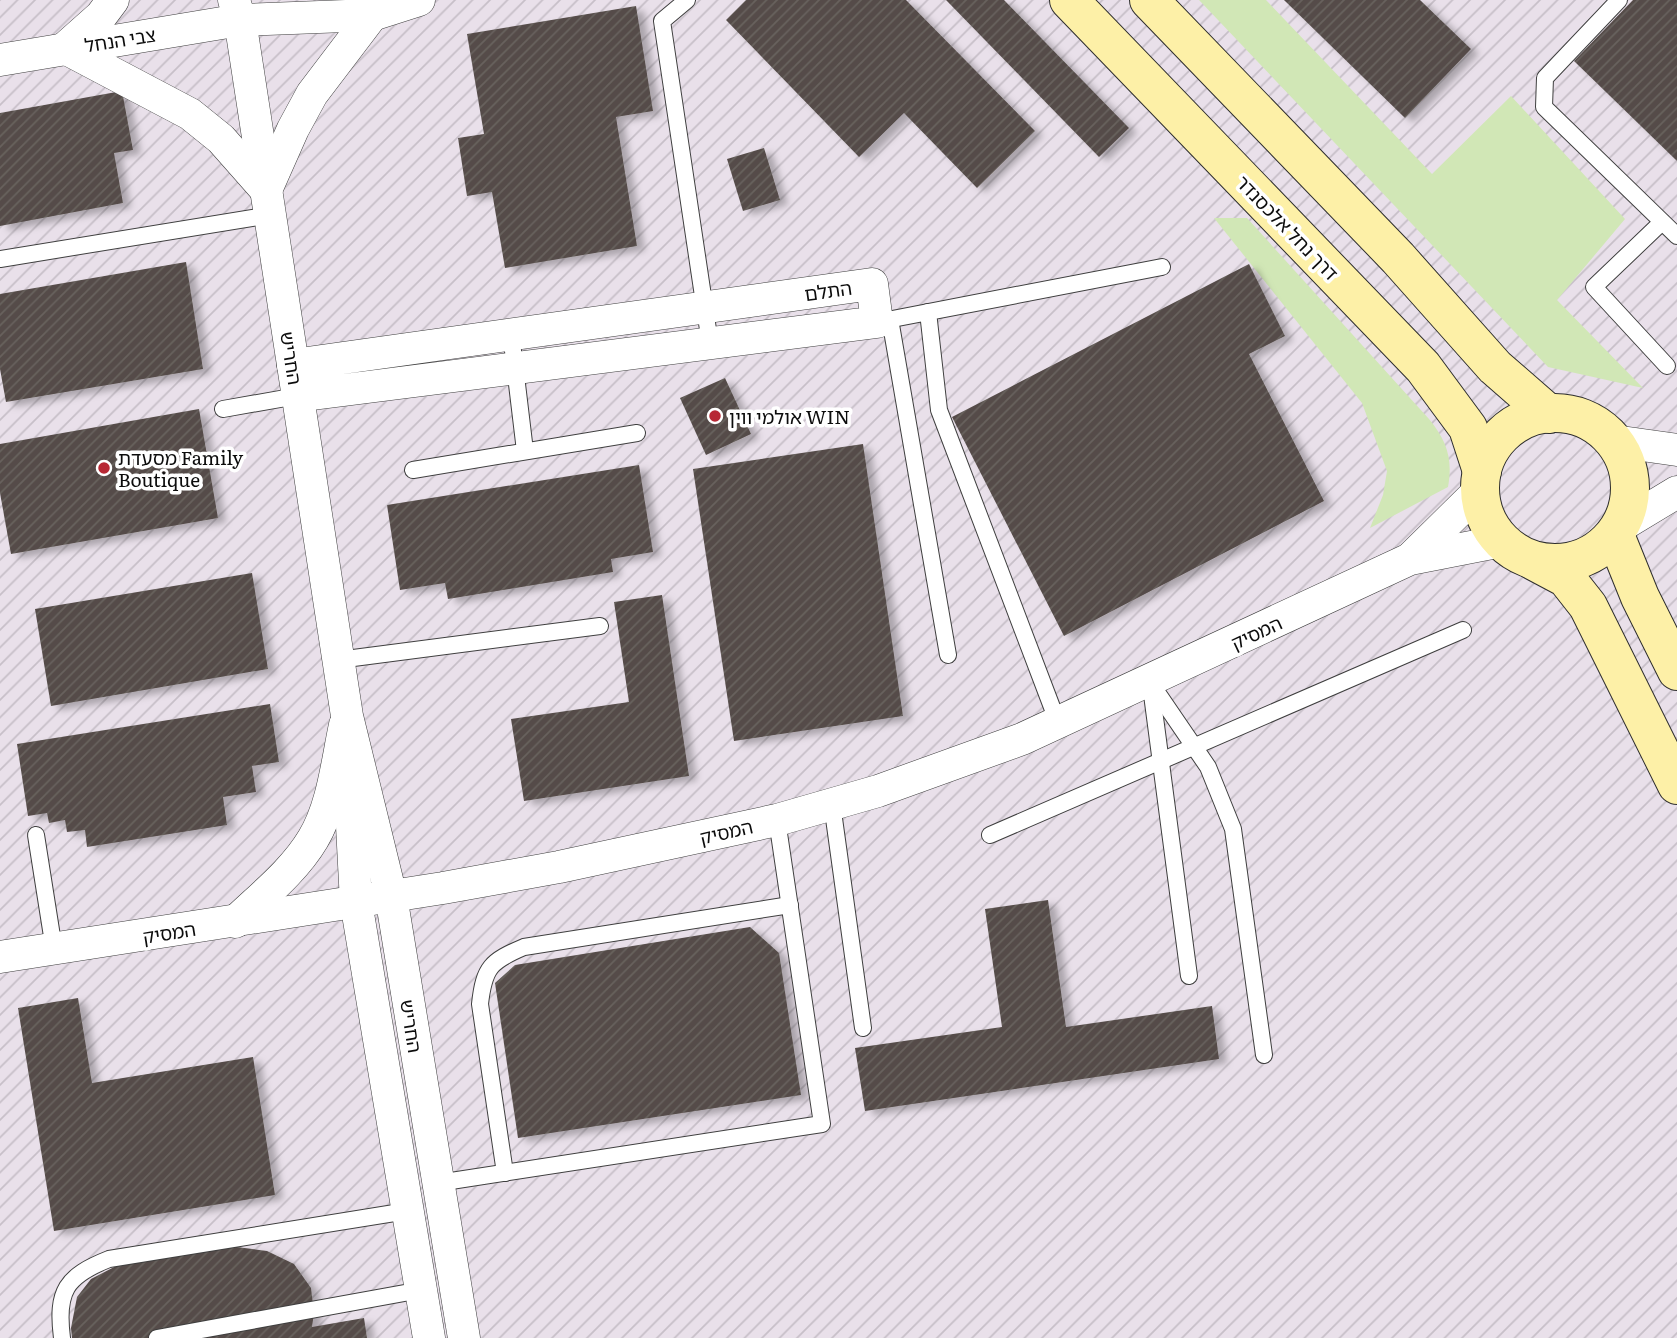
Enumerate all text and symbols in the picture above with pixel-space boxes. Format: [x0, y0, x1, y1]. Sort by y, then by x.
street label: צבי הנחל [82, 20, 158, 58]
street label: דרך נחל אלכסנדר [1230, 168, 1346, 286]
street label: התלם [802, 273, 854, 307]
street label: החריש [274, 329, 310, 387]
place label: אולמי ווין WIN [729, 402, 850, 430]
marker: אולמי ווין WIN [707, 408, 723, 424]
place label: מסעדת Family Boutique [118, 443, 243, 493]
marker: מסעדת Family Boutique [96, 460, 112, 476]
street label: המסיק [1226, 608, 1286, 656]
street label: המסיק [697, 811, 755, 851]
street label: המסיק [140, 914, 198, 950]
street label: החריש [394, 997, 430, 1055]

